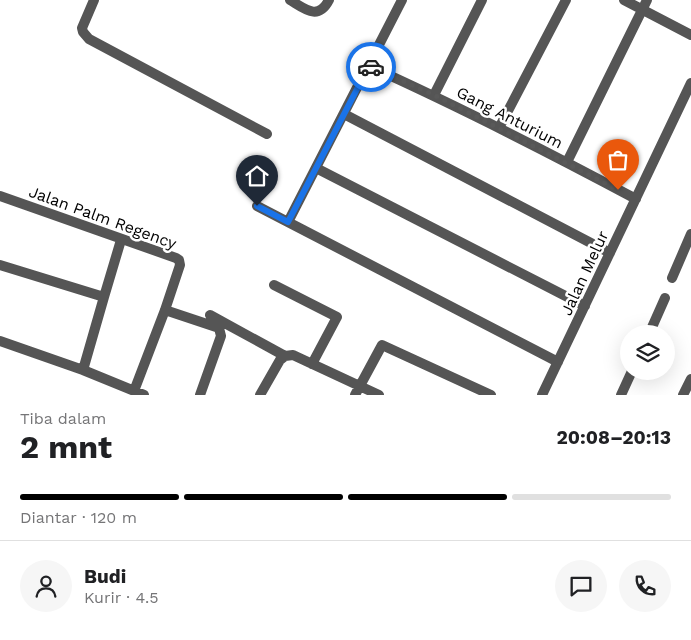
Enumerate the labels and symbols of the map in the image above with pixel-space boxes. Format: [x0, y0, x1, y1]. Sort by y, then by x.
courier [346, 42, 396, 92]
street label: Gang Anturium [453, 82, 566, 152]
pin [597, 139, 639, 190]
pin [236, 155, 278, 206]
street label: Jalan Palm Regency [26, 182, 180, 253]
street label: Jalan Melur [557, 227, 613, 319]

